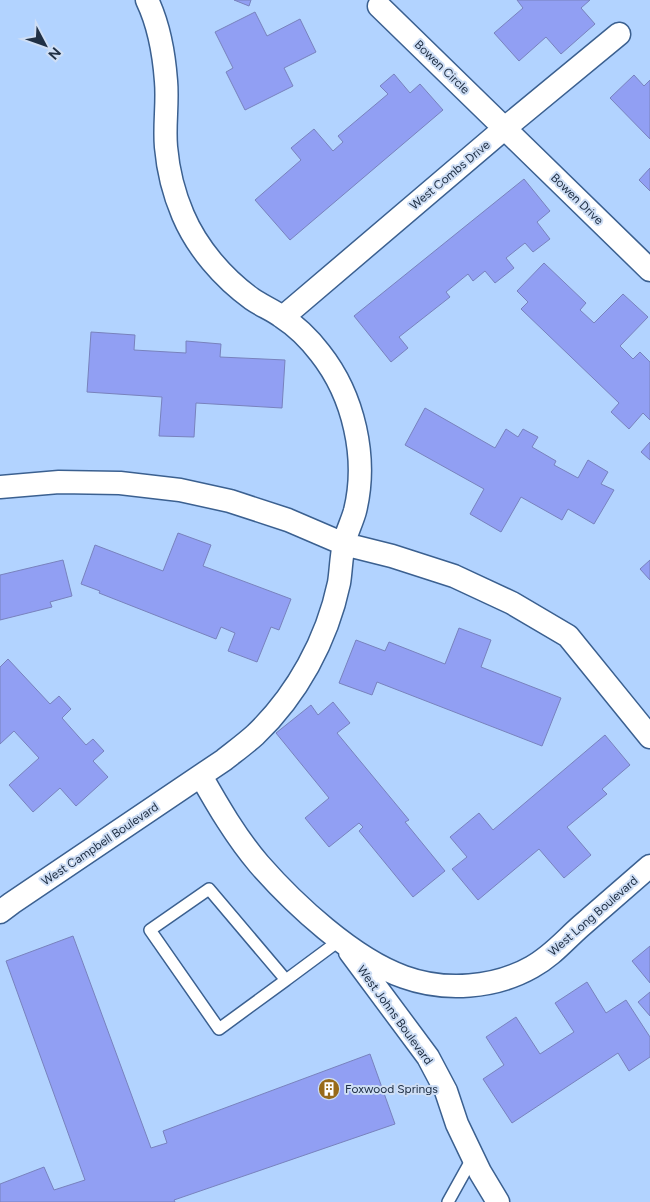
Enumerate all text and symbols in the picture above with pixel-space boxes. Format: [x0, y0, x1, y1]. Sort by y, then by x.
north arrow [20, 20, 70, 70]
street label: Bowen Circle [412, 37, 473, 97]
text: N [44, 44, 64, 63]
street label: West Combs Drive [407, 137, 493, 212]
street label: Bowen Drive [548, 171, 606, 228]
street label: West Campbell Boulevard [39, 800, 161, 888]
street label: West Long Boulevard [545, 873, 641, 959]
street label: West Johns Boulevard [354, 963, 436, 1067]
building icon: Foxwood Springs [317, 1077, 341, 1101]
place label: Foxwood Springs [345, 1082, 438, 1096]

